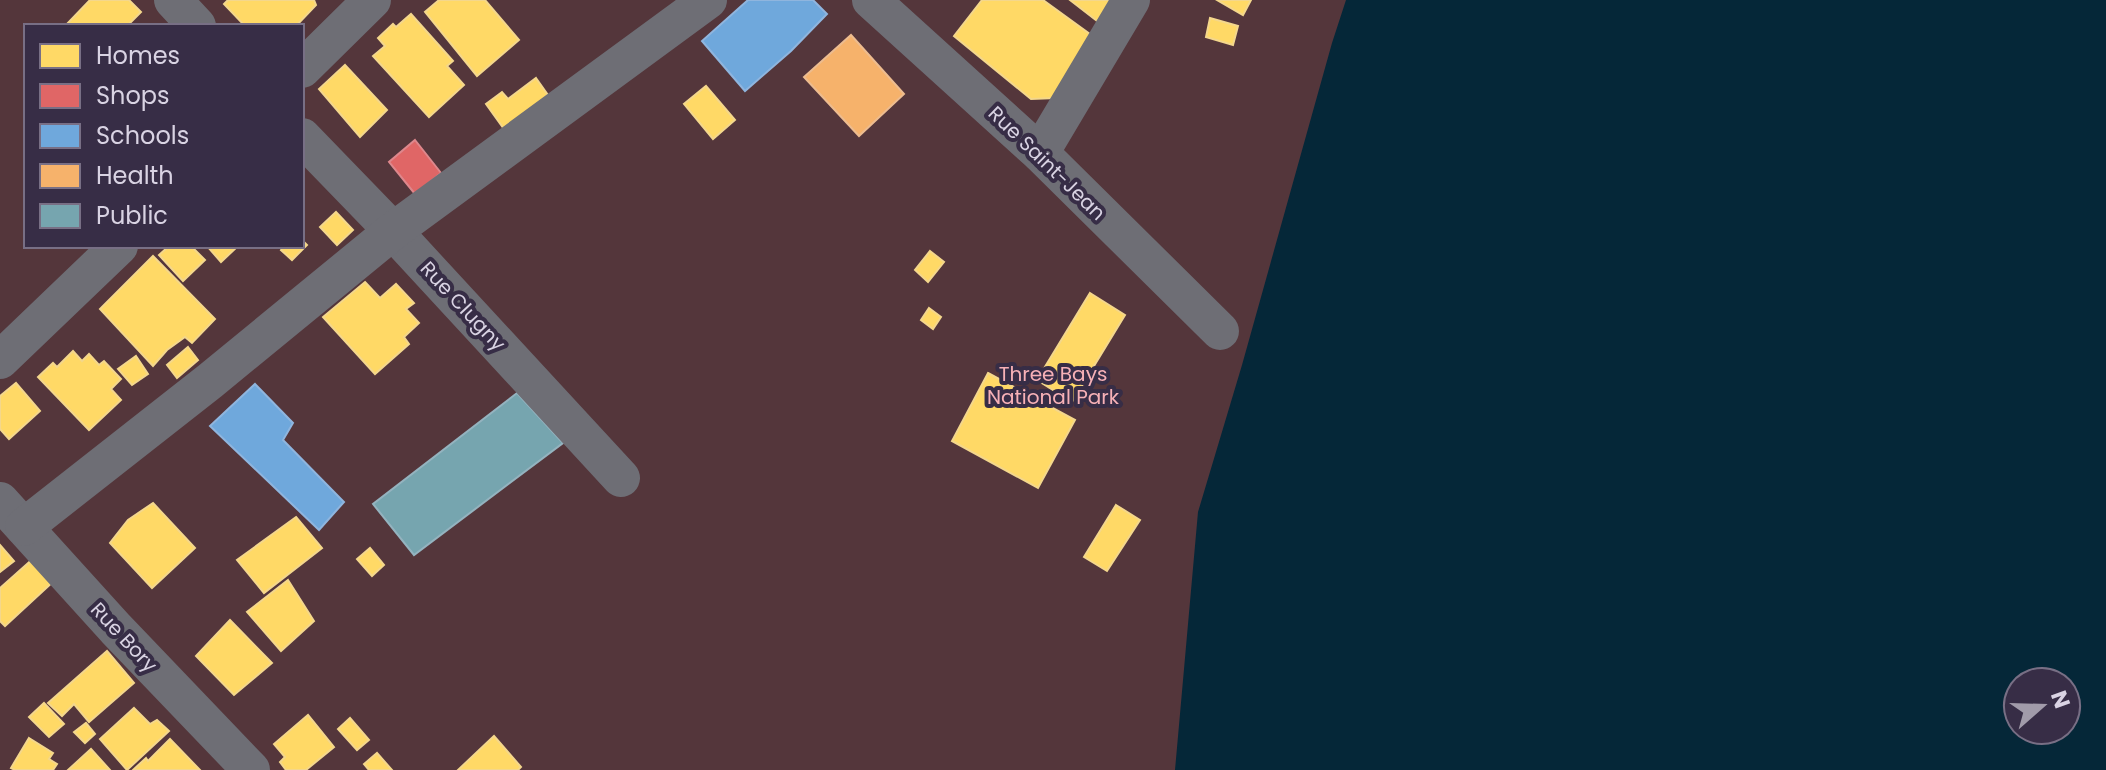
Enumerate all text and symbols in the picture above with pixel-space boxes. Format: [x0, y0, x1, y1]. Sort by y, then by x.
legend [24, 24, 304, 248]
text: Homes [96, 39, 180, 72]
text: Shops [96, 79, 170, 112]
street label: Rue Saint-Jean [982, 100, 1112, 226]
text: Schools [96, 119, 189, 152]
text: Health [96, 159, 174, 192]
text: Public [96, 199, 168, 232]
street label: Rue Clugny [414, 255, 512, 357]
park label: Three Bays National Park [987, 360, 1120, 411]
street label: Rue Bory [84, 596, 164, 678]
north arrow [2002, 666, 2082, 746]
text: N [2043, 686, 2078, 712]

